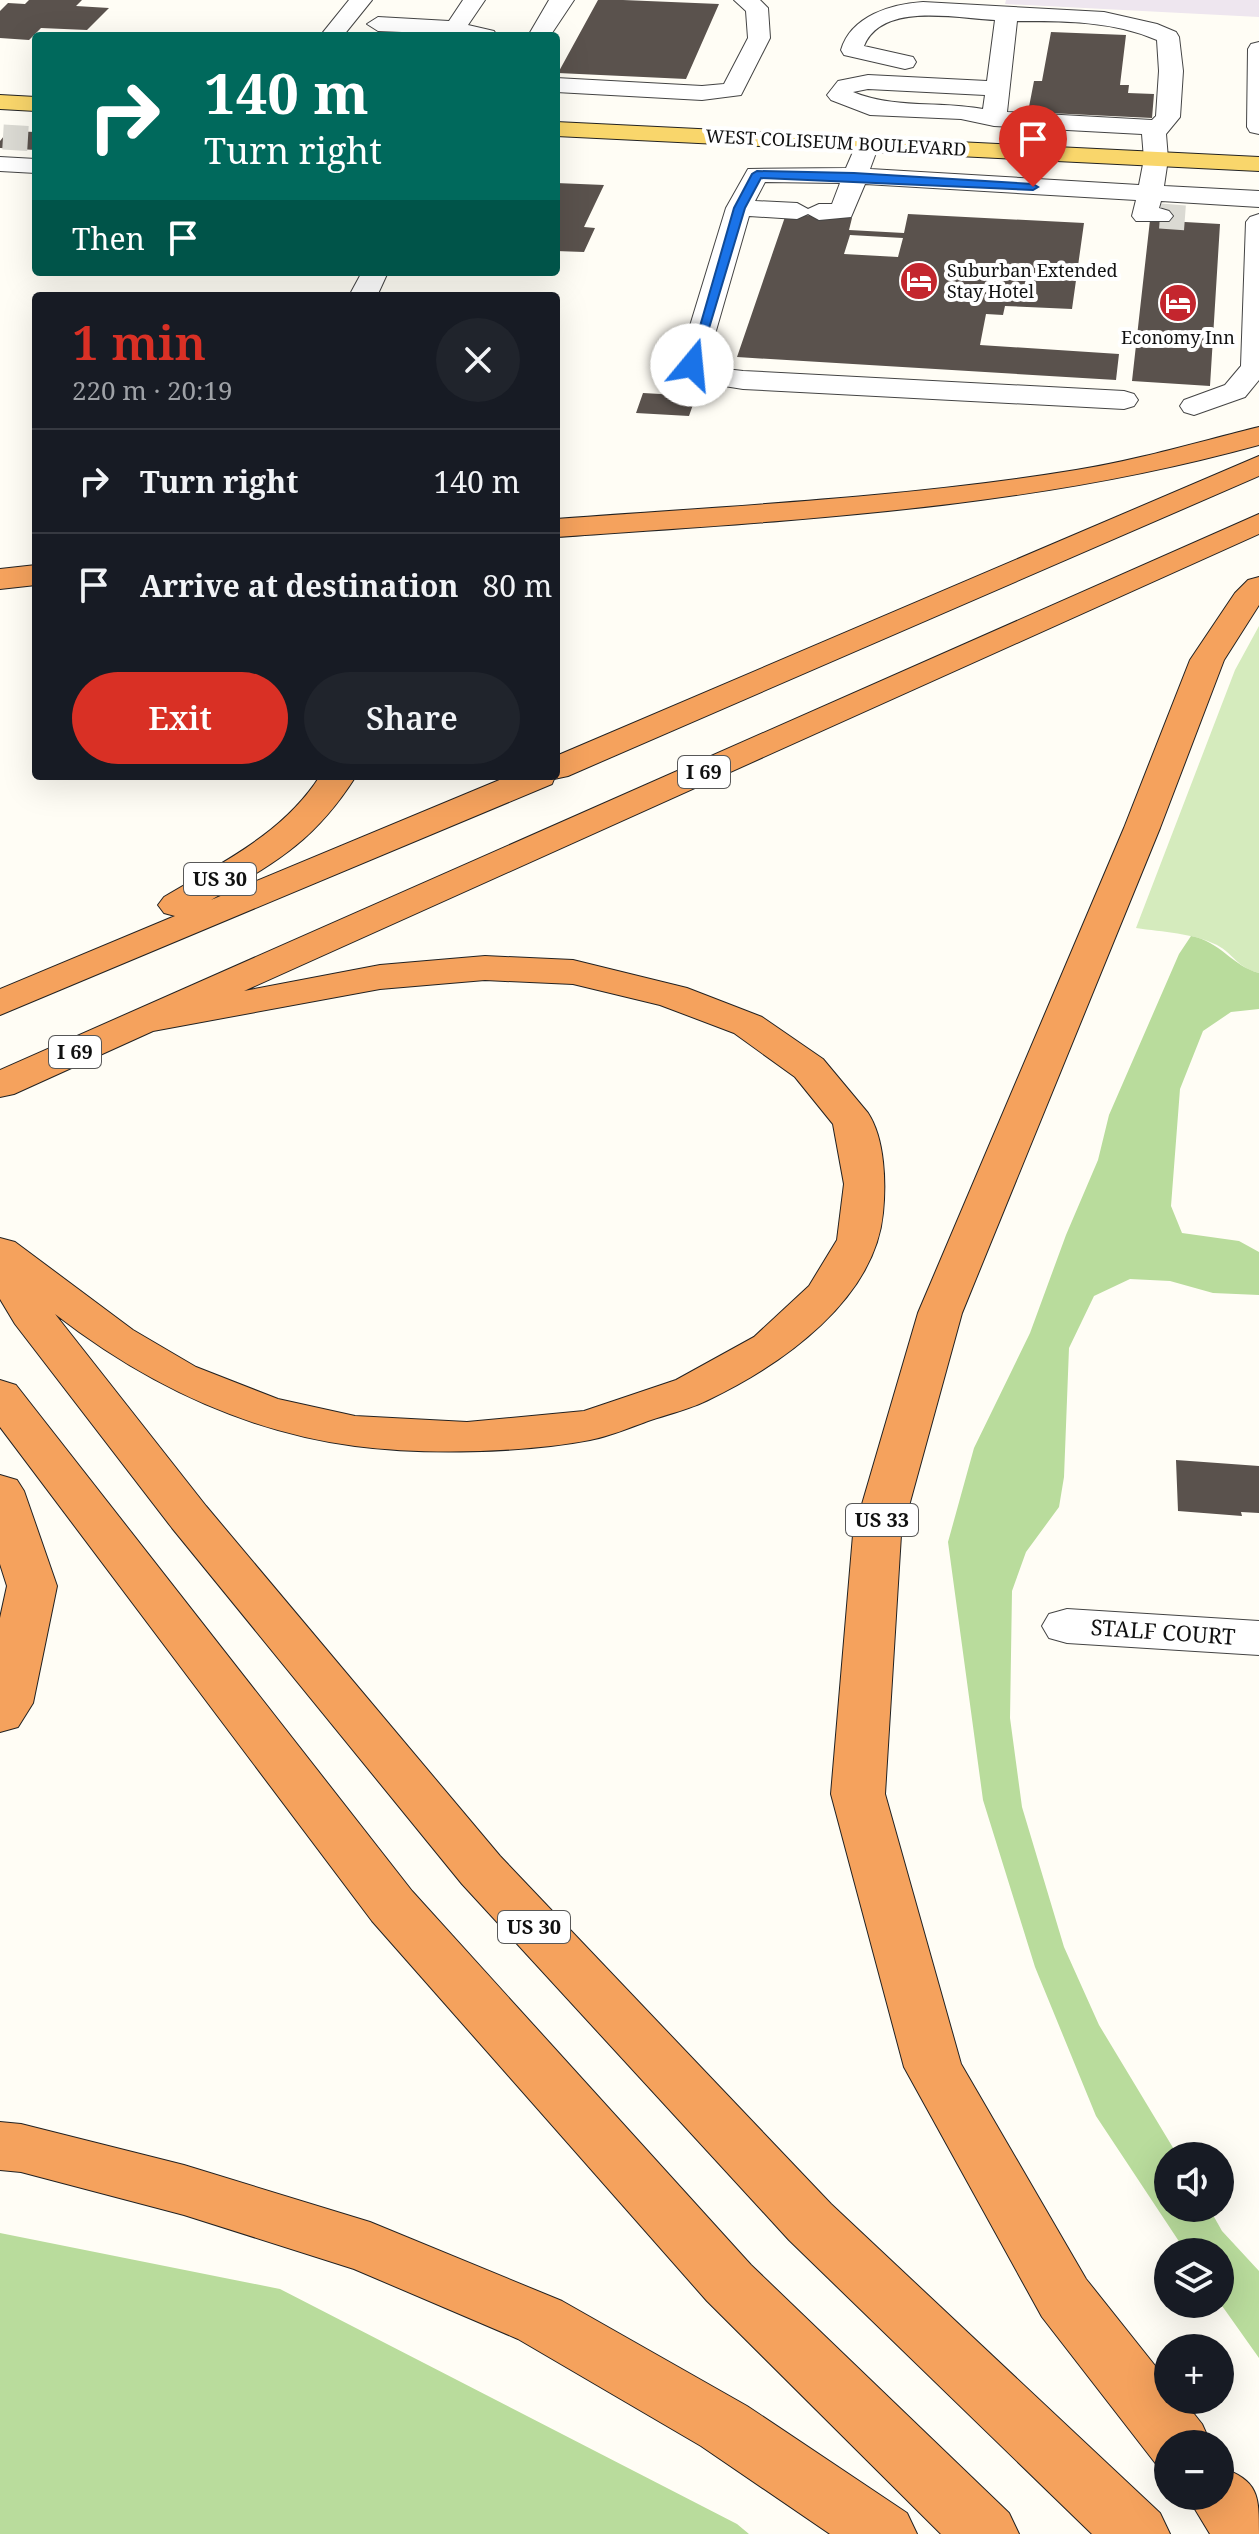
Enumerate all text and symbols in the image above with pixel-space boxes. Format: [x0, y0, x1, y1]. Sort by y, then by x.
text: 140 m [204, 54, 369, 130]
icon: right [72, 64, 176, 168]
pin [999, 105, 1067, 187]
icon: arrive [1011, 117, 1055, 161]
street label: WEST COLISEUM BOULEVARD [705, 123, 967, 161]
text: Turn right [204, 126, 382, 175]
icon: arrive [161, 216, 205, 260]
text: Then [72, 218, 145, 259]
place label: Suburban Extended Stay Hotel [947, 258, 1118, 303]
hotel icon: Suburban Extended Stay Hotel [898, 260, 940, 302]
hotel icon: Economy Inn [1157, 282, 1199, 324]
text: 1 min [72, 309, 206, 374]
button: close [436, 318, 520, 402]
position arrow [650, 323, 734, 407]
place label: Economy Inn [1121, 325, 1235, 349]
text: 220 m · 20:19 [72, 372, 233, 408]
icon: right [72, 459, 116, 503]
text: Turn right [140, 461, 298, 502]
text: 140 m [434, 461, 520, 502]
icon: arrive [72, 563, 116, 607]
text: Arrive at destination [140, 565, 459, 606]
text: 80 m [483, 565, 552, 606]
button: Exit [72, 672, 288, 764]
button: Share [304, 672, 520, 764]
road number: I 69 [678, 756, 730, 788]
road number: US 30 [184, 863, 256, 895]
road number: I 69 [49, 1036, 101, 1068]
road number: US 33 [846, 1504, 918, 1536]
street label: STALF COURT [1090, 1611, 1237, 1651]
road number: US 30 [498, 1911, 570, 1943]
map controls [1154, 2142, 1234, 2510]
button: sound [1154, 2142, 1234, 2222]
button: layers [1154, 2238, 1234, 2318]
button: + [1154, 2334, 1234, 2414]
button: − [1154, 2430, 1234, 2510]

